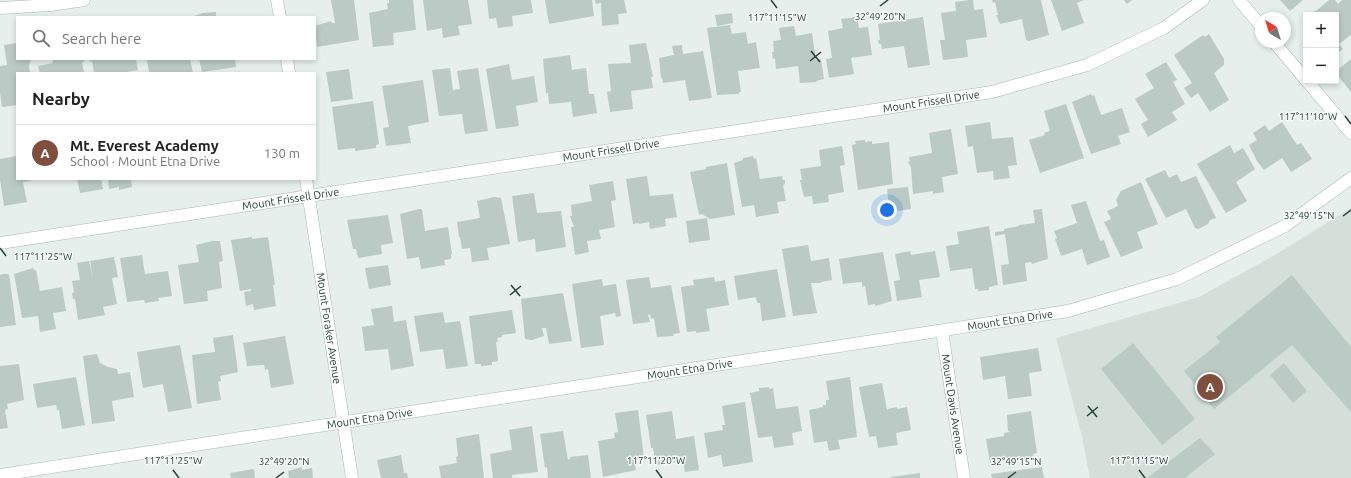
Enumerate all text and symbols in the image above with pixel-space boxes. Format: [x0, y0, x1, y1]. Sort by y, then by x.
text: 32°49'20"N [855, 11, 905, 22]
text: 117°11'15"W [748, 12, 806, 23]
north arrow [1255, 12, 1291, 48]
map controls [1303, 12, 1339, 84]
button: + [1303, 12, 1339, 48]
search box [16, 16, 316, 60]
icon: search [30, 27, 52, 49]
text: Search here [62, 30, 141, 47]
button: − [1303, 48, 1339, 84]
street label: Mount Frissell Drive [882, 88, 981, 115]
text: Nearby [32, 89, 90, 108]
text: 117°11'10"W [1279, 111, 1337, 122]
text: Mt. Everest Academy [70, 137, 219, 154]
street label: Mount Frissell Drive [562, 137, 660, 163]
text: A [40, 146, 50, 160]
text: 130 m [264, 146, 300, 160]
text: School · Mount Etna Drive [70, 154, 220, 168]
street label: Mount Frissell Drive [241, 185, 340, 212]
your location [877, 200, 897, 220]
text: 32°49'15"N [1284, 210, 1334, 221]
text: 117°11'25"W [14, 251, 72, 262]
street label: Mount Foraker Avenue [314, 272, 343, 385]
street label: Mount Etna Drive [967, 307, 1054, 332]
street label: Mount Davis Avenue [940, 353, 966, 455]
street label: Mount Etna Drive [646, 357, 734, 382]
pin: A [1197, 372, 1223, 402]
street label: Mount Etna Drive [326, 406, 413, 431]
text: 117°11'25"W [144, 455, 202, 466]
text: 117°11'20"W [627, 455, 685, 466]
text: 117°11'15"W [1110, 455, 1168, 466]
text: 32°49'20"N [259, 456, 309, 467]
text: 32°49'15"N [991, 456, 1041, 467]

